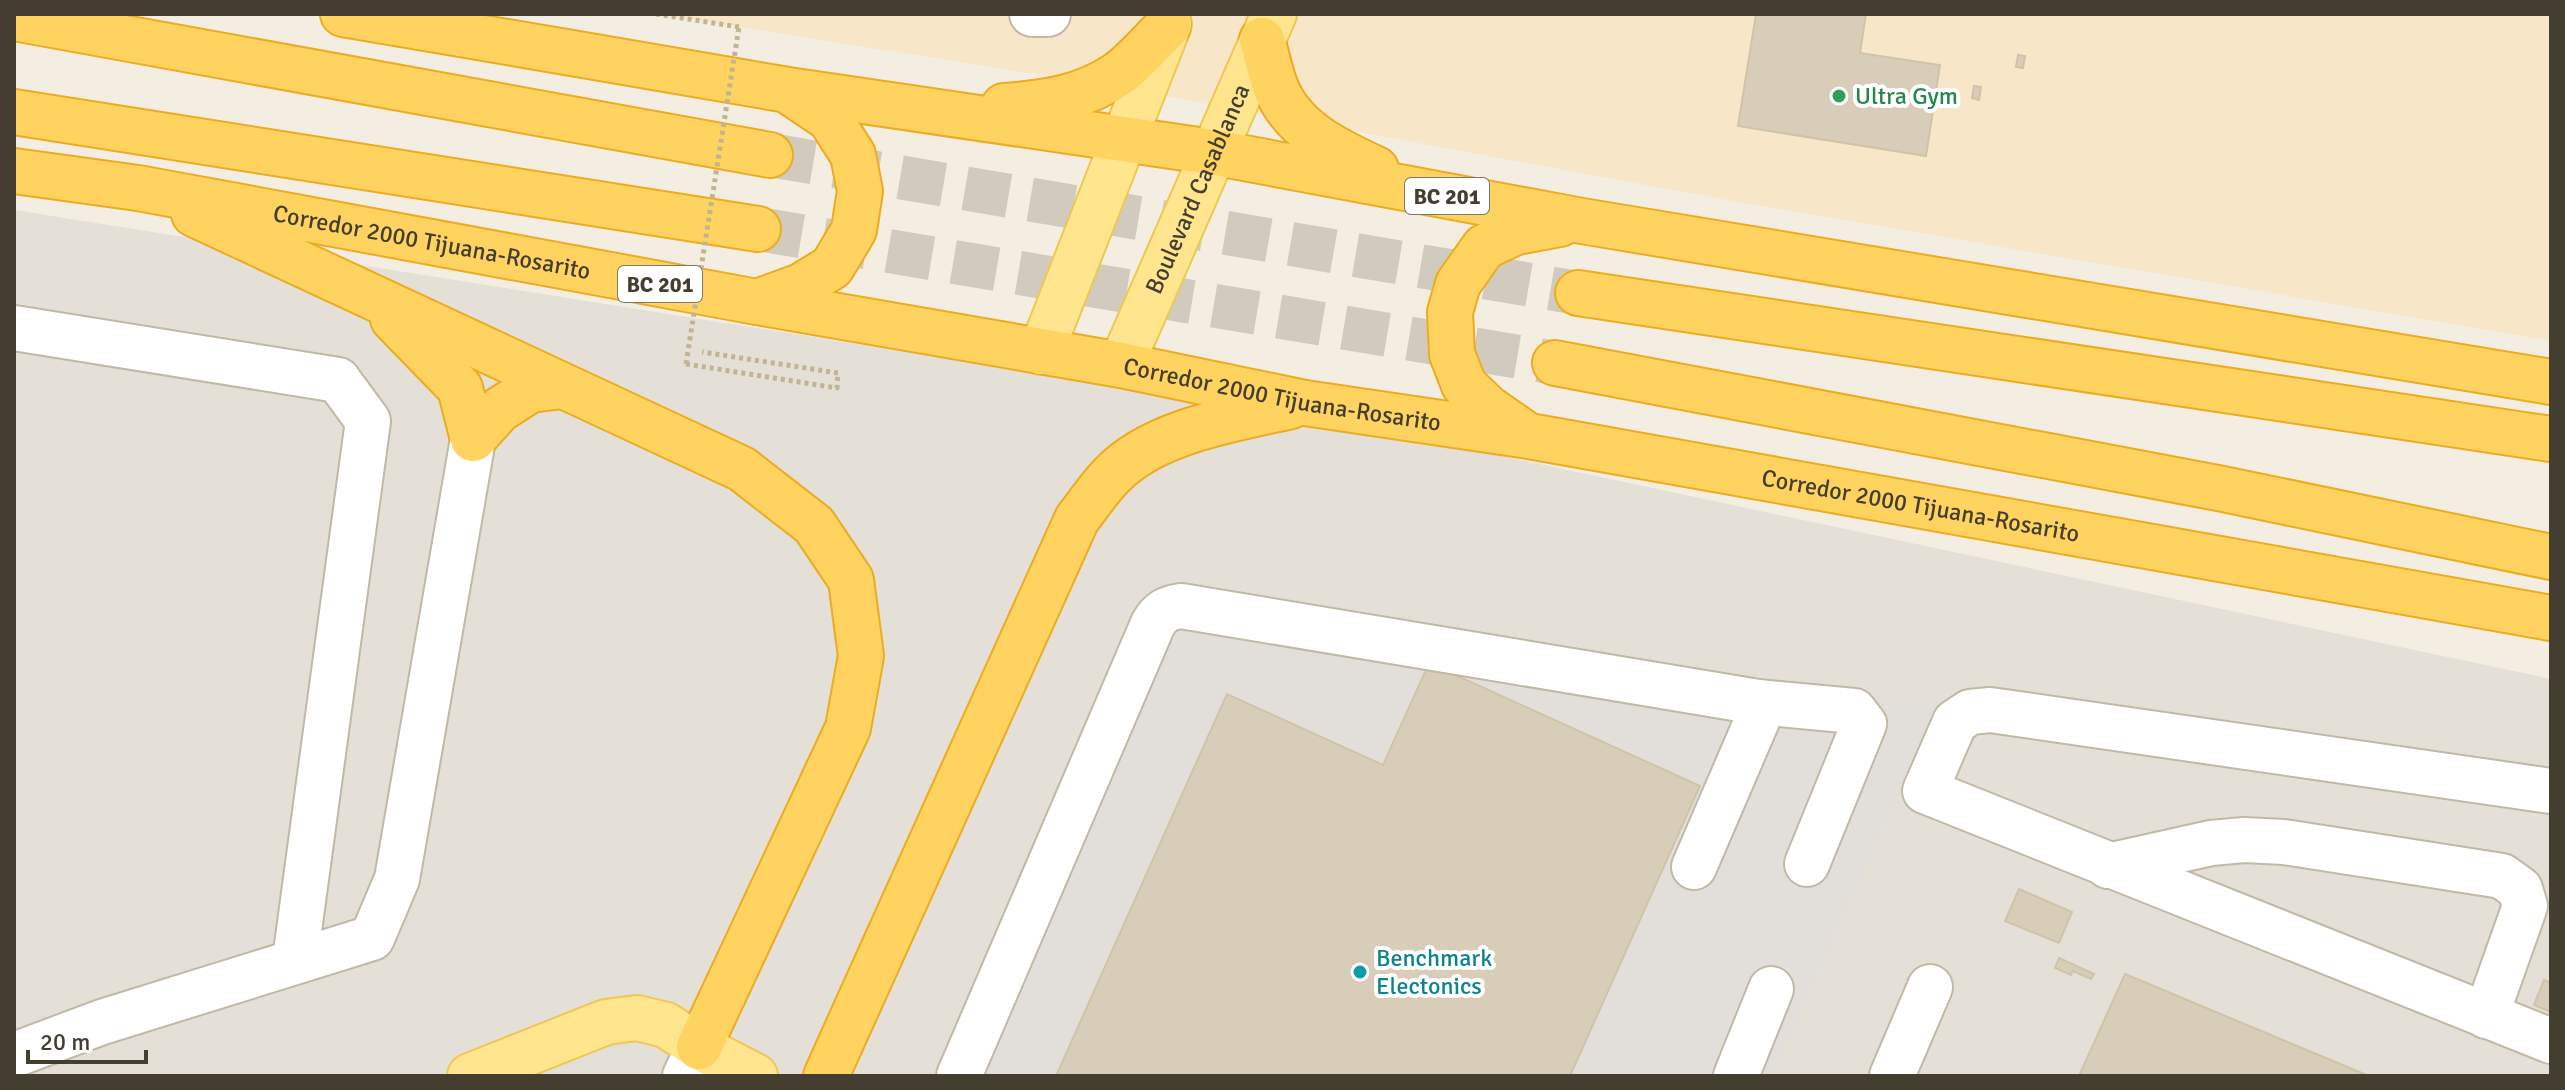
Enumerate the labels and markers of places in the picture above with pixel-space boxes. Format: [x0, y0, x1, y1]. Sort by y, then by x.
place label: Ultra Gym [1855, 81, 1958, 111]
marker: Ultra Gym [1830, 87, 1848, 105]
place label: Benchmark Electonics [1376, 943, 1492, 1001]
marker: Benchmark Electonics [1351, 963, 1369, 981]

